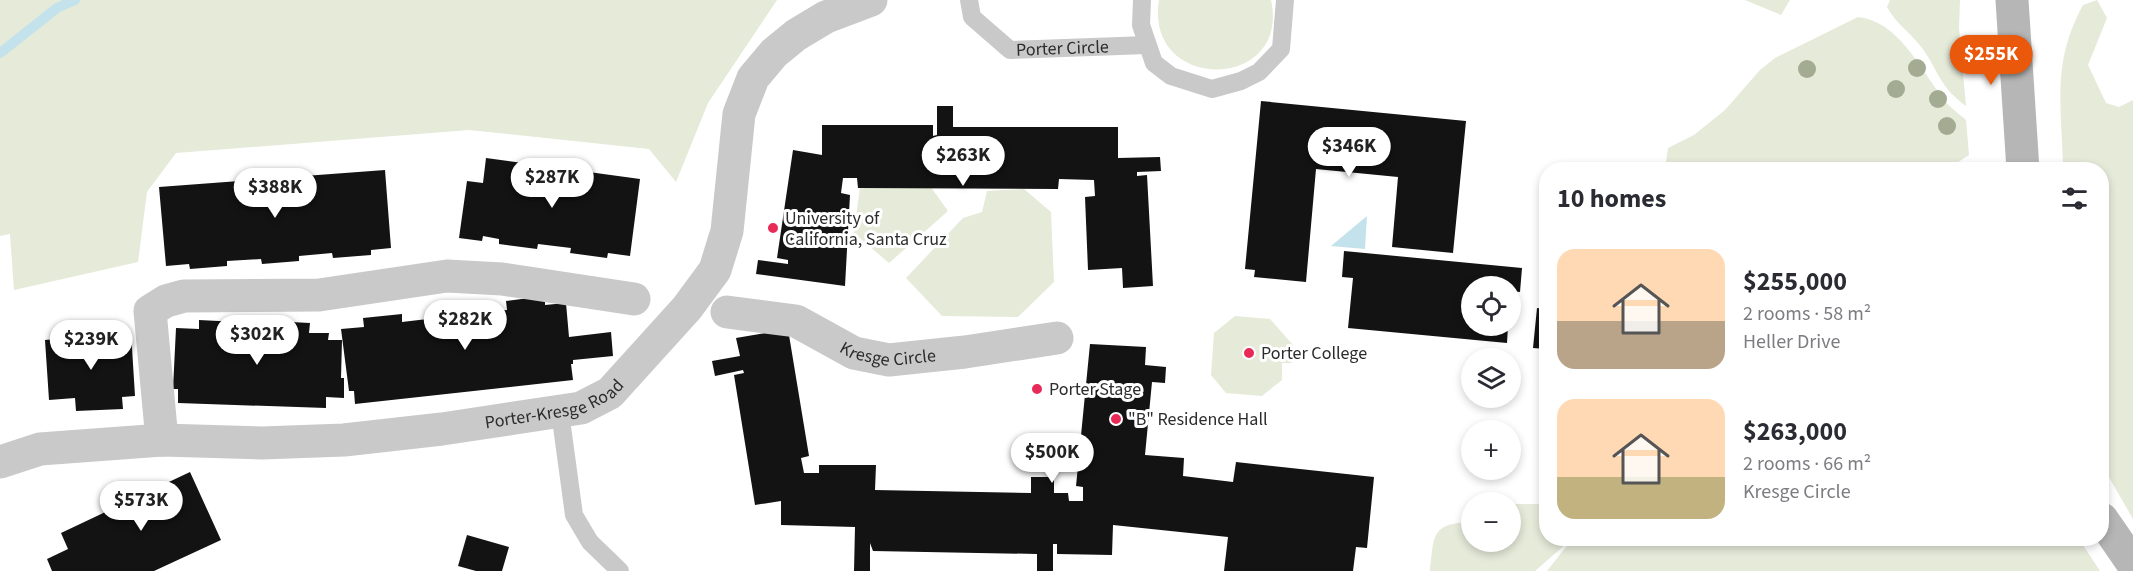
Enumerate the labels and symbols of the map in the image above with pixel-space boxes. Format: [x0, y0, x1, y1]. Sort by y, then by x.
street label: Porter Circle [1015, 34, 1109, 62]
pin: $255K [1949, 35, 2033, 86]
pin: $346K [1307, 127, 1391, 178]
pin: $263K [921, 136, 1005, 187]
pin: $287K [510, 158, 594, 209]
pin: $388K [233, 168, 317, 219]
place label: University of California, Santa Cruz [785, 206, 947, 252]
marker: University of California, Santa Cruz [766, 221, 780, 235]
pin: $282K [423, 300, 507, 351]
pin: $302K [215, 315, 299, 366]
pin: $239K [49, 320, 133, 371]
street label: Kresge Circle [835, 335, 937, 372]
place label: Porter College [1261, 341, 1367, 366]
marker: Porter College [1242, 346, 1256, 360]
street label: Porter-Kresge Road [483, 373, 629, 435]
place label: Porter Stage [1049, 377, 1141, 402]
marker: Porter Stage [1030, 382, 1044, 396]
place label: "B" Residence Hall [1128, 407, 1268, 432]
marker: "B" Residence Hall [1109, 412, 1123, 426]
pin: $500K [1010, 433, 1094, 484]
pin: $573K [99, 481, 183, 532]

